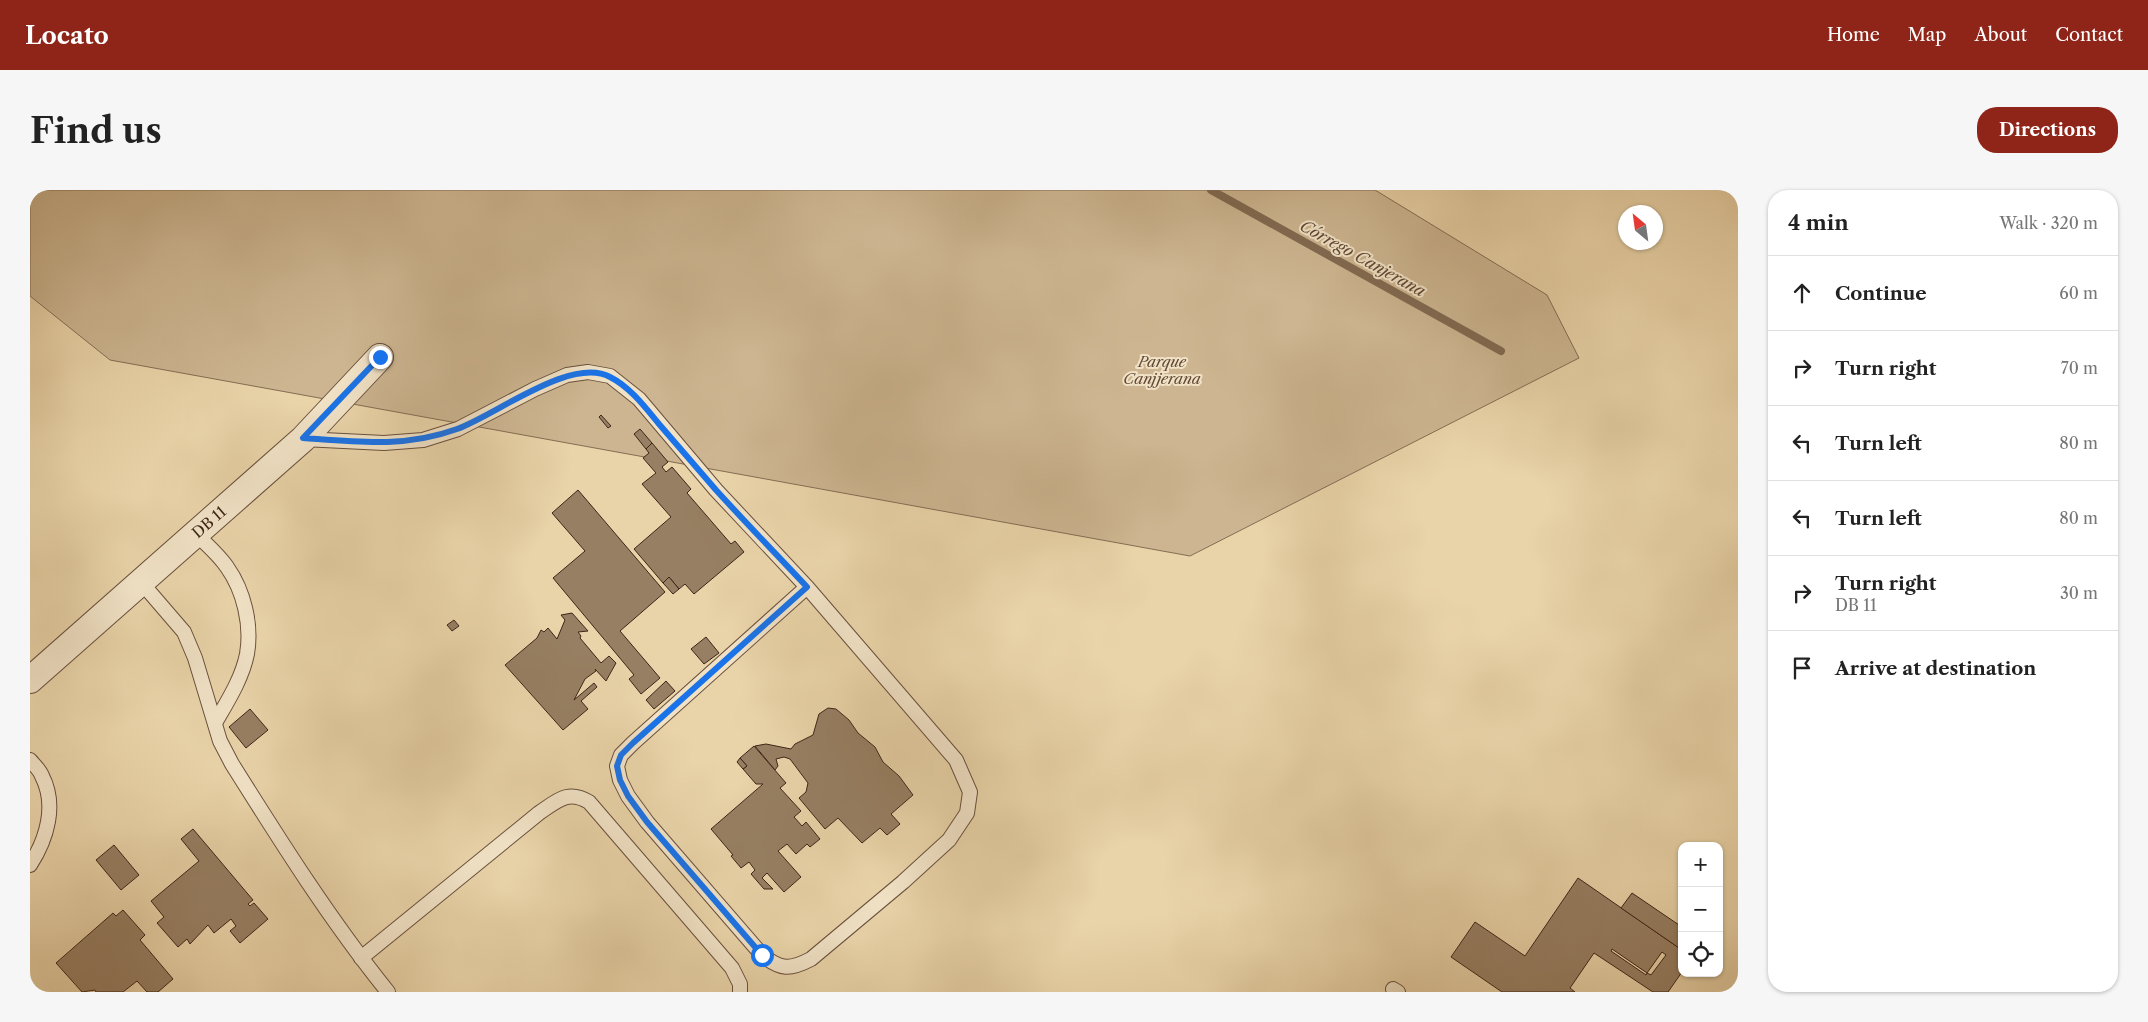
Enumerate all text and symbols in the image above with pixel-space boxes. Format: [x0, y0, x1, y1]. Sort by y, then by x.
text: Locato [25, 21, 109, 50]
text: Home [1827, 24, 1880, 46]
text: Map [1908, 24, 1946, 46]
text: About [1974, 24, 2027, 46]
text: Contact [2055, 24, 2123, 46]
button: Directions [1977, 107, 2118, 153]
text: Find us [30, 109, 162, 152]
north arrow [1618, 205, 1663, 250]
text: 4 min [1788, 210, 1849, 235]
text: Walk · 320 m [1999, 213, 2098, 233]
water label: Córrego Canjerana [1297, 215, 1430, 301]
icon: ahead [1788, 279, 1816, 307]
text: Continue [1835, 282, 1927, 305]
text: 60 m [2059, 283, 2098, 303]
route end [369, 346, 392, 369]
park label: Parque Canjjerana [1123, 352, 1201, 388]
icon: right [1788, 354, 1816, 382]
text: Turn right [1835, 357, 1936, 380]
text: 70 m [2061, 358, 2098, 378]
icon: left [1788, 429, 1816, 457]
text: Turn left [1835, 432, 1922, 455]
text: 80 m [2059, 433, 2098, 453]
street label: DB 11 [188, 502, 231, 542]
icon: left [1788, 504, 1816, 532]
text: Turn left [1835, 507, 1922, 530]
text: 80 m [2059, 508, 2098, 528]
text: Turn right [1835, 572, 1936, 595]
icon: right [1788, 579, 1816, 607]
text: 30 m [2060, 583, 2098, 603]
text: DB 11 [1835, 595, 1877, 615]
icon: arrive [1788, 654, 1816, 682]
text: Arrive at destination [1835, 657, 2036, 680]
map controls [1678, 842, 1723, 977]
button: + [1678, 842, 1723, 887]
button: − [1678, 887, 1723, 932]
button: locate [1678, 932, 1723, 977]
route start [751, 944, 774, 967]

